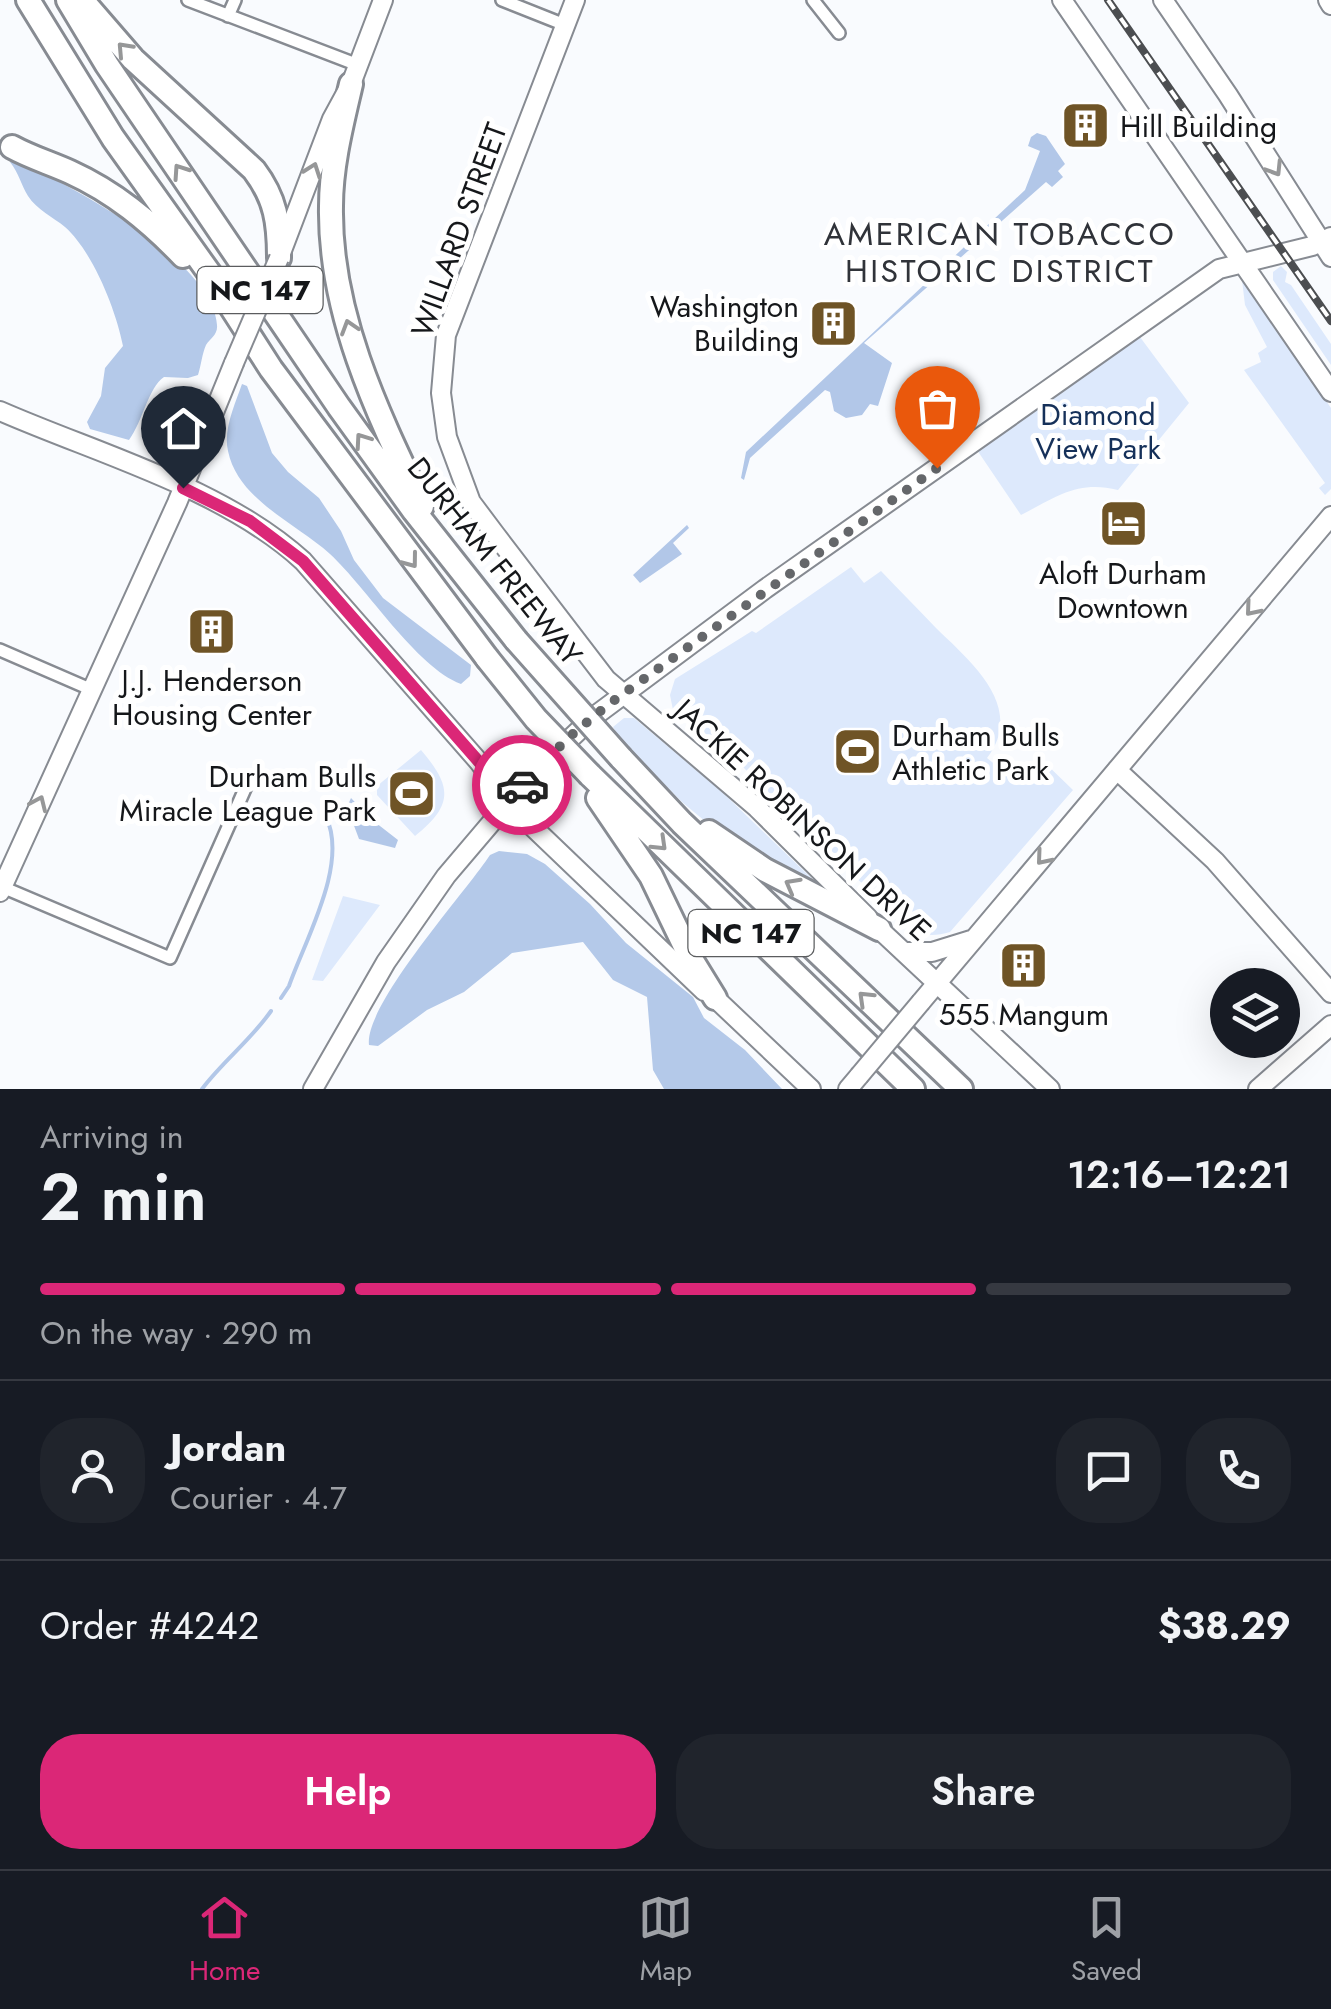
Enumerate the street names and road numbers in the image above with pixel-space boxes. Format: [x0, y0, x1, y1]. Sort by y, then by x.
street label: WILLARD STREET [400, 117, 518, 343]
road number: NC 147 [198, 267, 322, 313]
street label: DURHAM FREEWAY [398, 448, 593, 674]
street label: JACKIE ROBINSON DRIVE [662, 686, 941, 951]
road number: NC 147 [688, 910, 814, 956]

